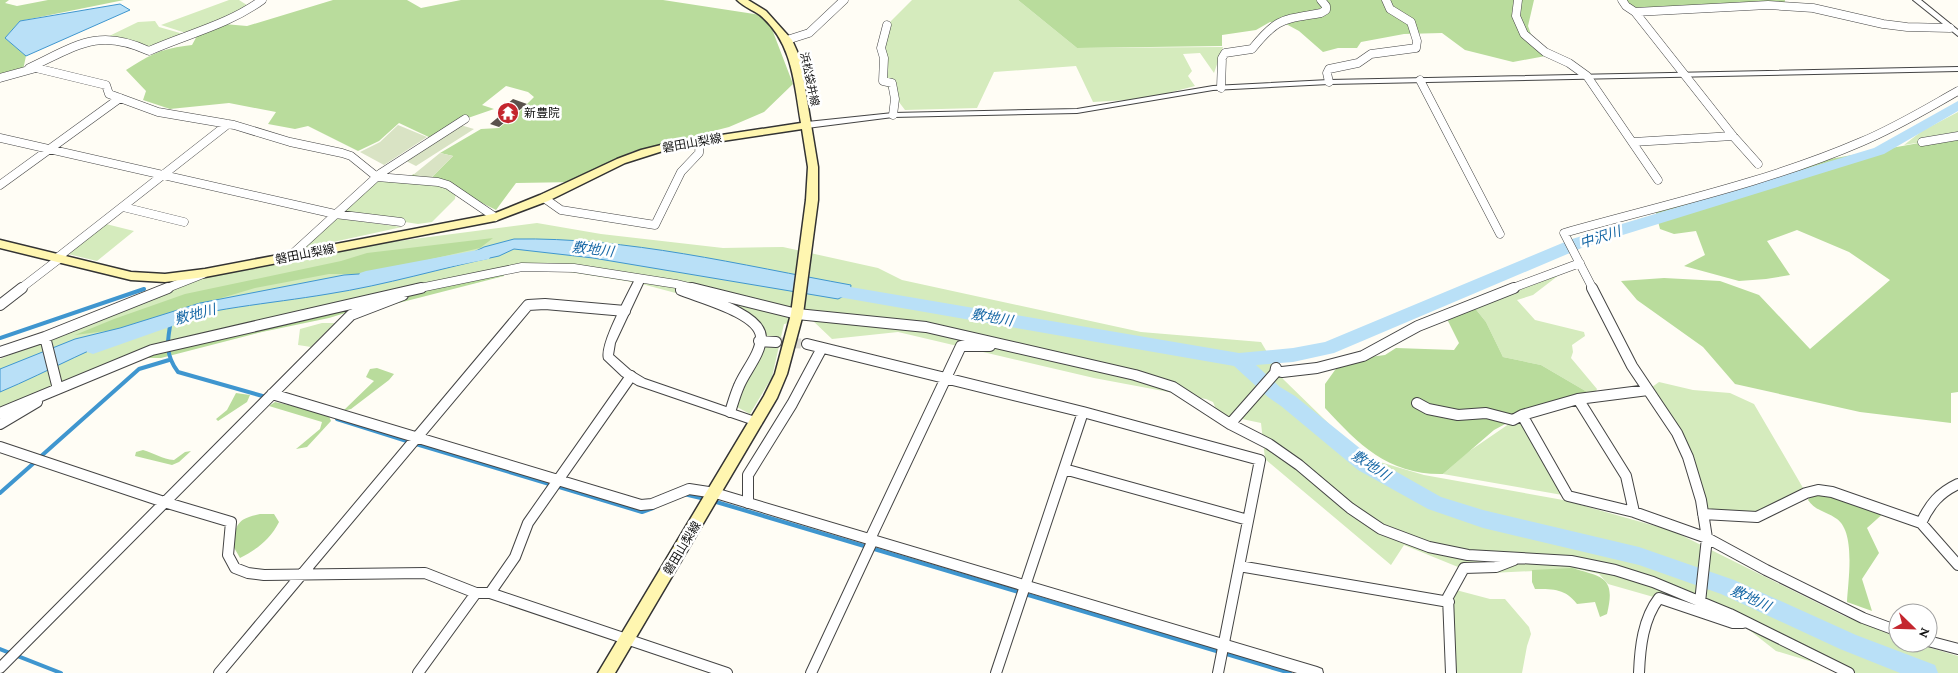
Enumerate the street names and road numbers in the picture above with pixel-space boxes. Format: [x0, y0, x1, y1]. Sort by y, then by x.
street label: 浜松袋井線 [798, 51, 822, 107]
street label: 磐田山梨線 [661, 131, 723, 155]
street label: 磐田山梨線 [274, 241, 336, 267]
street label: 磐田山梨線 [661, 519, 703, 577]

